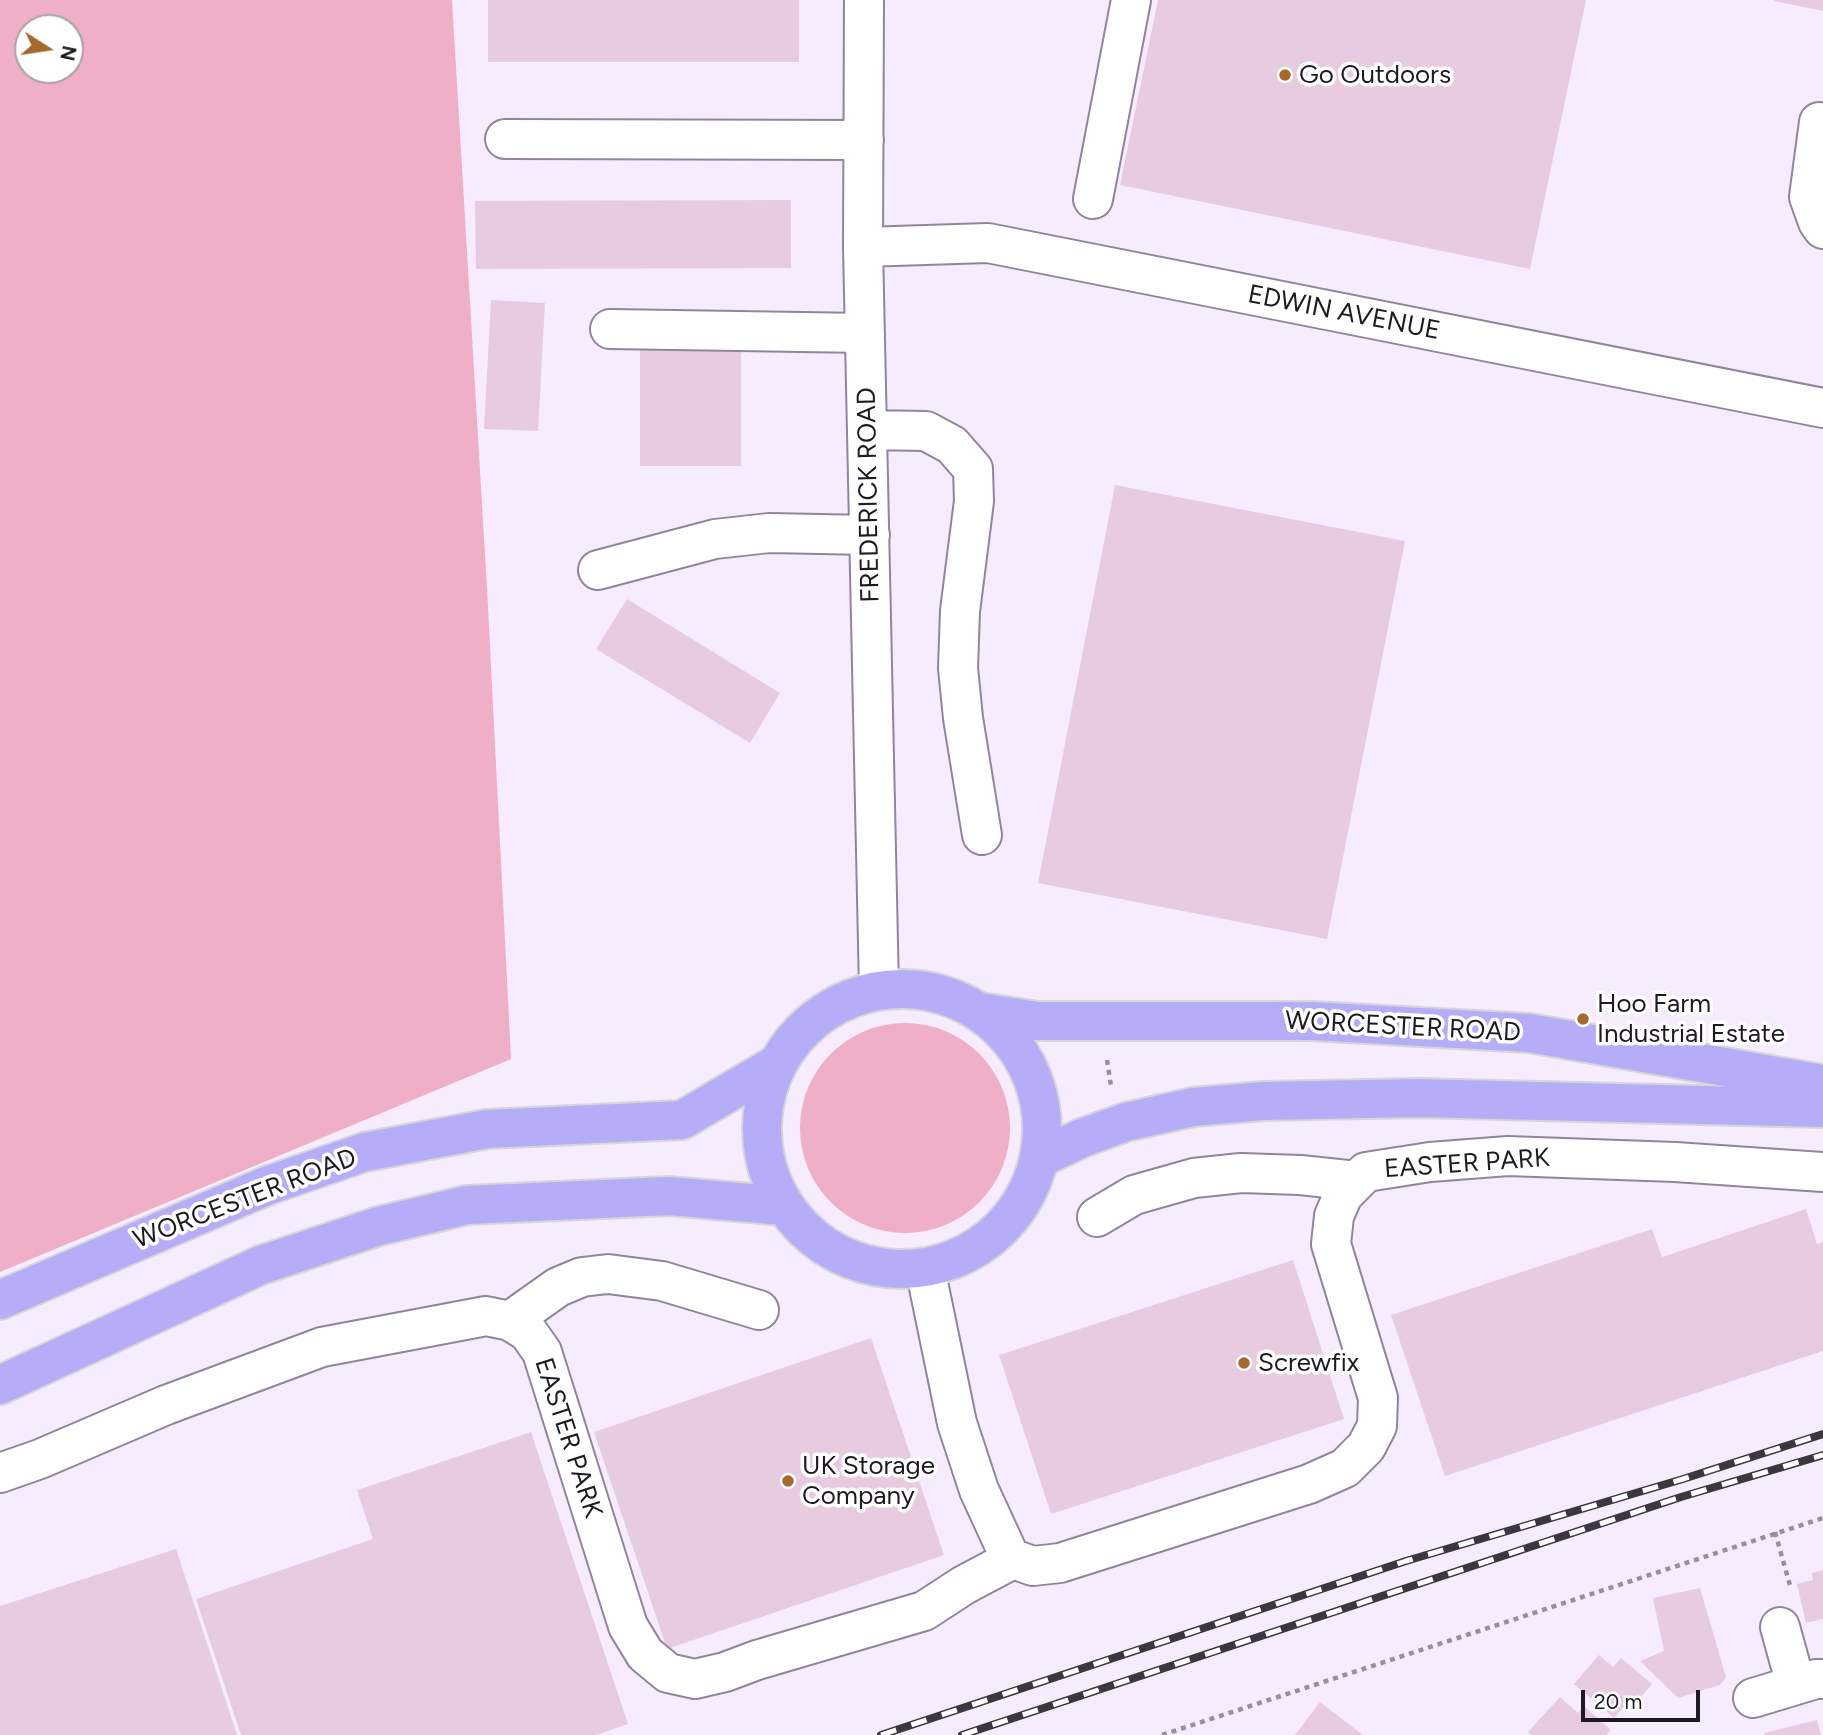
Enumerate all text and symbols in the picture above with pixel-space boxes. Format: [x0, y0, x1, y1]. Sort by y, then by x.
north arrow [14, 14, 84, 84]
text: N [55, 43, 81, 63]
place label: Go Outdoors [1299, 59, 1451, 91]
marker: Go Outdoors [1277, 67, 1293, 83]
street label: EDWIN AVENUE [1245, 279, 1443, 347]
street label: FREDERICK ROAD [852, 387, 886, 603]
place label: Hoo Farm Industrial Estate [1597, 988, 1785, 1050]
street label: WORCESTER ROAD [1284, 1005, 1522, 1049]
marker: Hoo Farm Industrial Estate [1575, 1011, 1591, 1027]
street label: WORCESTER ROAD [129, 1142, 361, 1256]
street label: EASTER PARK [1383, 1143, 1551, 1185]
place label: Screwfix [1258, 1347, 1359, 1379]
street label: EASTER PARK [527, 1354, 609, 1522]
marker: Screwfix [1236, 1355, 1252, 1371]
place label: UK Storage Company [802, 1450, 935, 1512]
marker: UK Storage Company [780, 1473, 796, 1489]
scale bar [1585, 1676, 1704, 1720]
text: 20 m [1594, 1689, 1642, 1714]

